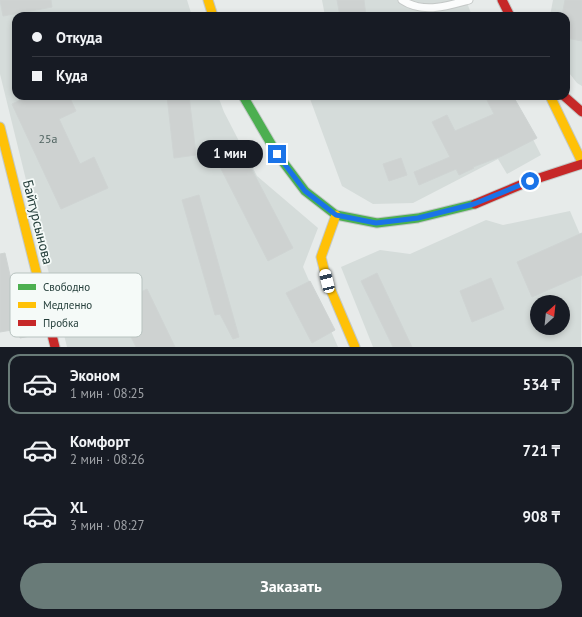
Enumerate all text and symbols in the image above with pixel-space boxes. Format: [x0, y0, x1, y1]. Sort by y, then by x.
text: Откуда [56, 28, 102, 47]
text: Куда [56, 66, 88, 85]
house number: 25а [38, 131, 58, 146]
callout: 1 мин [197, 140, 263, 168]
text: 1 мин [213, 145, 247, 162]
route end [268, 145, 286, 163]
route start [521, 172, 539, 190]
street label: Байтурсынова [19, 178, 57, 266]
car [318, 268, 336, 294]
legend [10, 273, 142, 337]
text: Свободно [43, 280, 90, 294]
north arrow [530, 295, 570, 335]
map controls [530, 295, 570, 335]
text: Медленно [43, 298, 92, 312]
text: Пробка [43, 316, 79, 330]
icon: car [22, 366, 58, 402]
text: Эконом [70, 366, 120, 385]
text: 534 ₸ [522, 375, 560, 394]
text: 1 мин · 08:25 [70, 385, 145, 402]
icon: car [22, 432, 58, 468]
text: Комфорт [70, 432, 130, 451]
text: 721 ₸ [522, 441, 560, 460]
text: 2 мин · 08:26 [70, 451, 145, 468]
icon: car [22, 498, 58, 534]
text: XL [70, 498, 87, 517]
text: 908 ₸ [522, 507, 560, 526]
text: 3 мин · 08:27 [70, 517, 145, 534]
button: Заказать [20, 563, 562, 609]

